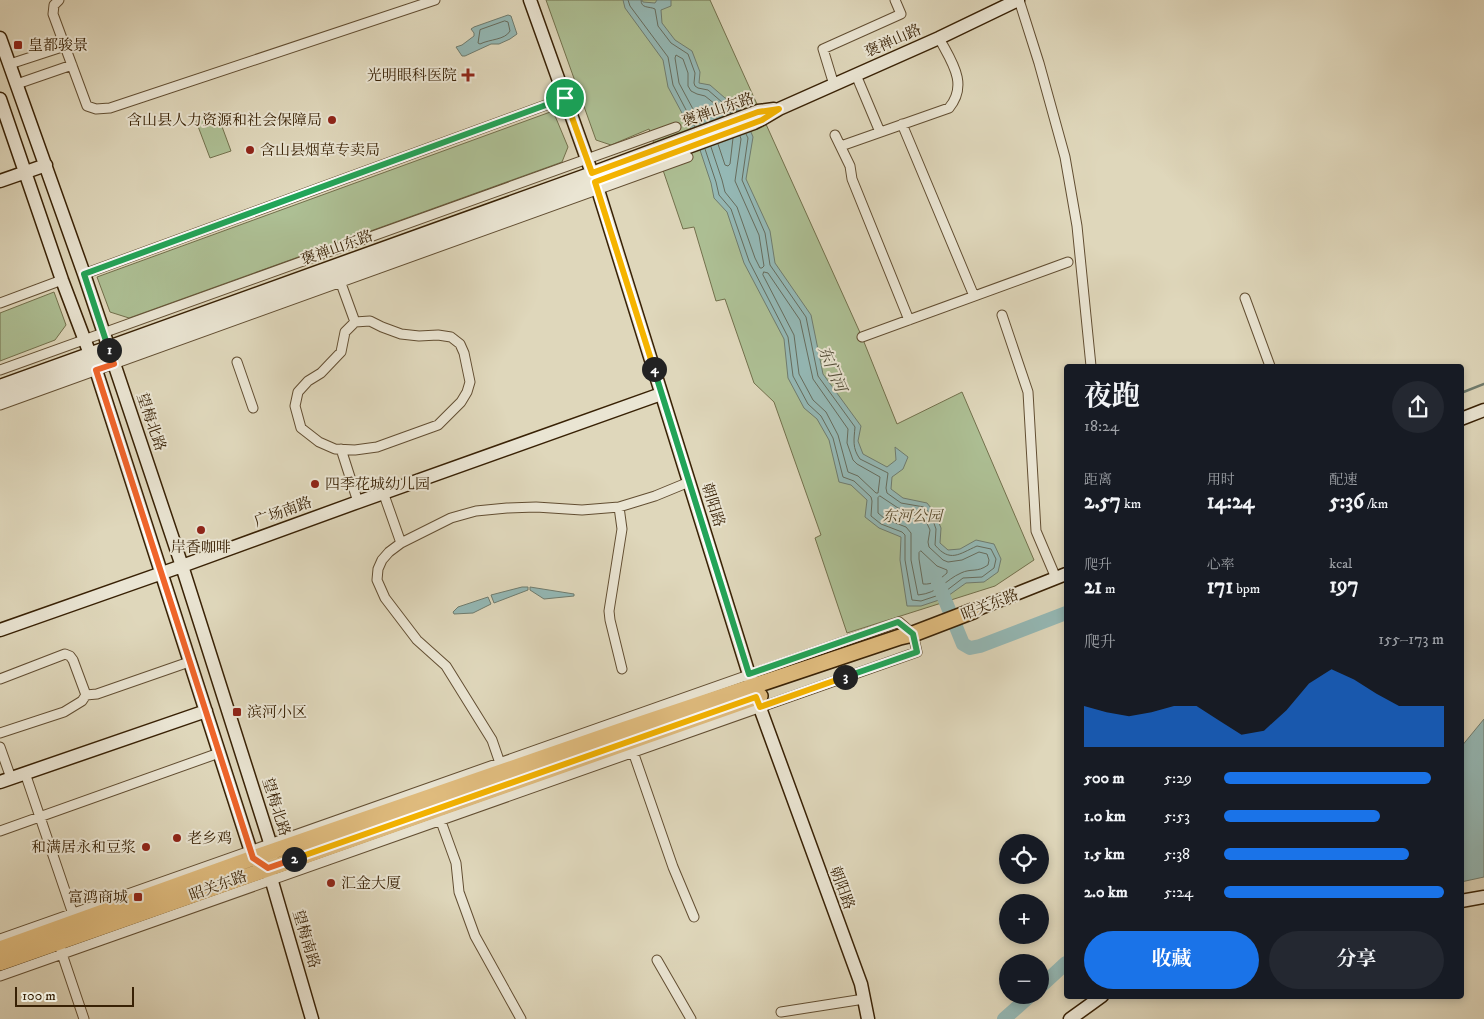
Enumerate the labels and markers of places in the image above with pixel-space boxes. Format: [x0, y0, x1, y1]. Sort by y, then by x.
place label: 皇都骏景 [28, 36, 88, 55]
marker: 皇都骏景 [12, 39, 24, 51]
place label: 光明眼科医院 [367, 66, 457, 85]
marker: 光明眼科医院 [461, 68, 475, 82]
pin [544, 77, 586, 119]
place label: 含山县人力资源和社会保障局 [127, 111, 322, 130]
marker: 含山县人力资源和社会保障局 [326, 114, 338, 126]
place label: 含山县烟草专卖局 [260, 141, 380, 160]
marker: 含山县烟草专卖局 [244, 144, 256, 156]
pin: 1 [96, 338, 122, 362]
pin: 4 [642, 356, 666, 382]
place label: 四季花城幼儿园 [325, 475, 430, 494]
marker: 四季花城幼儿园 [309, 478, 321, 490]
marker: 岸香咖啡 [195, 524, 207, 536]
place label: 岸香咖啡 [171, 538, 231, 557]
pin: 3 [832, 664, 858, 690]
place label: 滨河小区 [247, 703, 307, 722]
marker: 滨河小区 [231, 706, 243, 718]
place label: 老乡鸡 [187, 829, 232, 848]
marker: 老乡鸡 [171, 832, 183, 844]
place label: 和满居永和豆浆 [31, 838, 136, 857]
marker: 和满居永和豆浆 [140, 841, 152, 853]
pin: 2 [282, 846, 306, 872]
place label: 汇金大厦 [341, 874, 401, 893]
marker: 汇金大厦 [325, 877, 337, 889]
place label: 富鸿商城 [68, 888, 128, 907]
marker: 富鸿商城 [132, 891, 144, 903]

